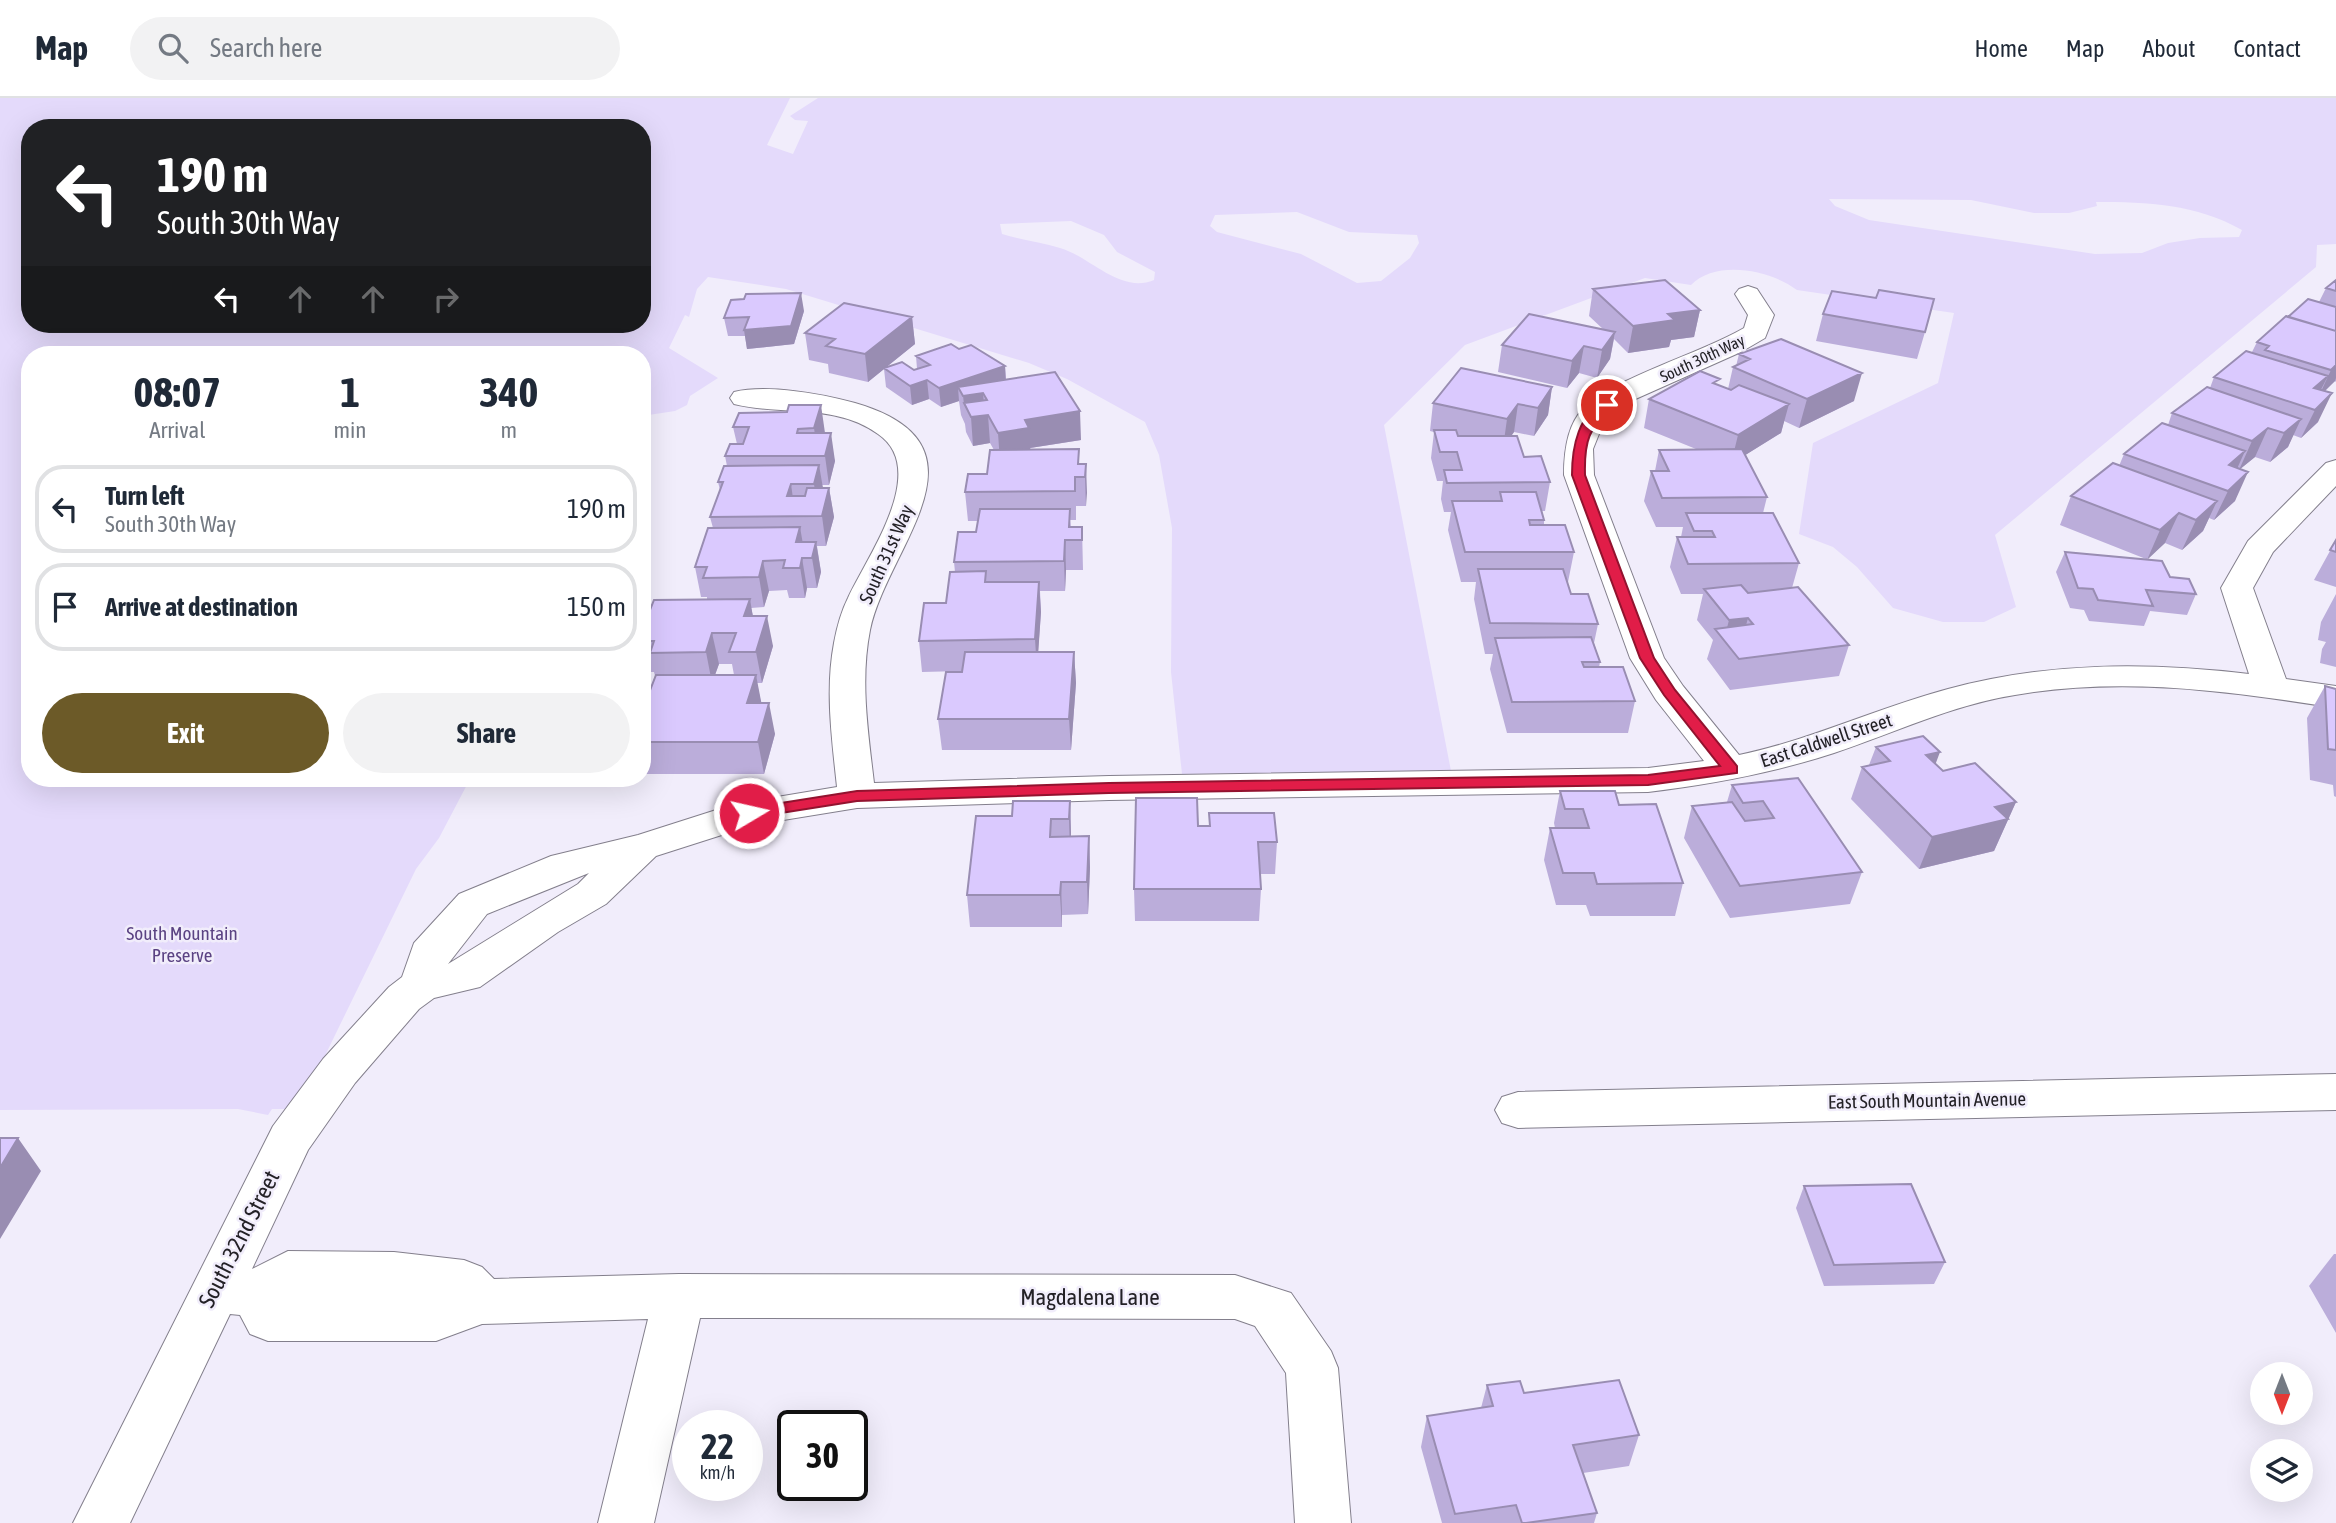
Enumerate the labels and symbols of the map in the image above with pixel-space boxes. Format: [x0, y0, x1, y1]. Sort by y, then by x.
street label: South 30th Way [1657, 330, 1748, 386]
pin [1577, 375, 1637, 435]
street label: South 31st Way [854, 501, 918, 607]
street label: East Caldwell Street [1757, 708, 1895, 772]
position arrow [712, 776, 786, 850]
park label: South Mountain Preserve [126, 922, 238, 966]
street label: East South Mountain Avenue [1828, 1087, 2026, 1113]
street label: South 32nd Street [193, 1166, 285, 1312]
street label: Magdalena Lane [1020, 1284, 1160, 1310]
north arrow [2250, 1362, 2314, 1424]
speed limit sign: 30 [777, 1410, 868, 1501]

